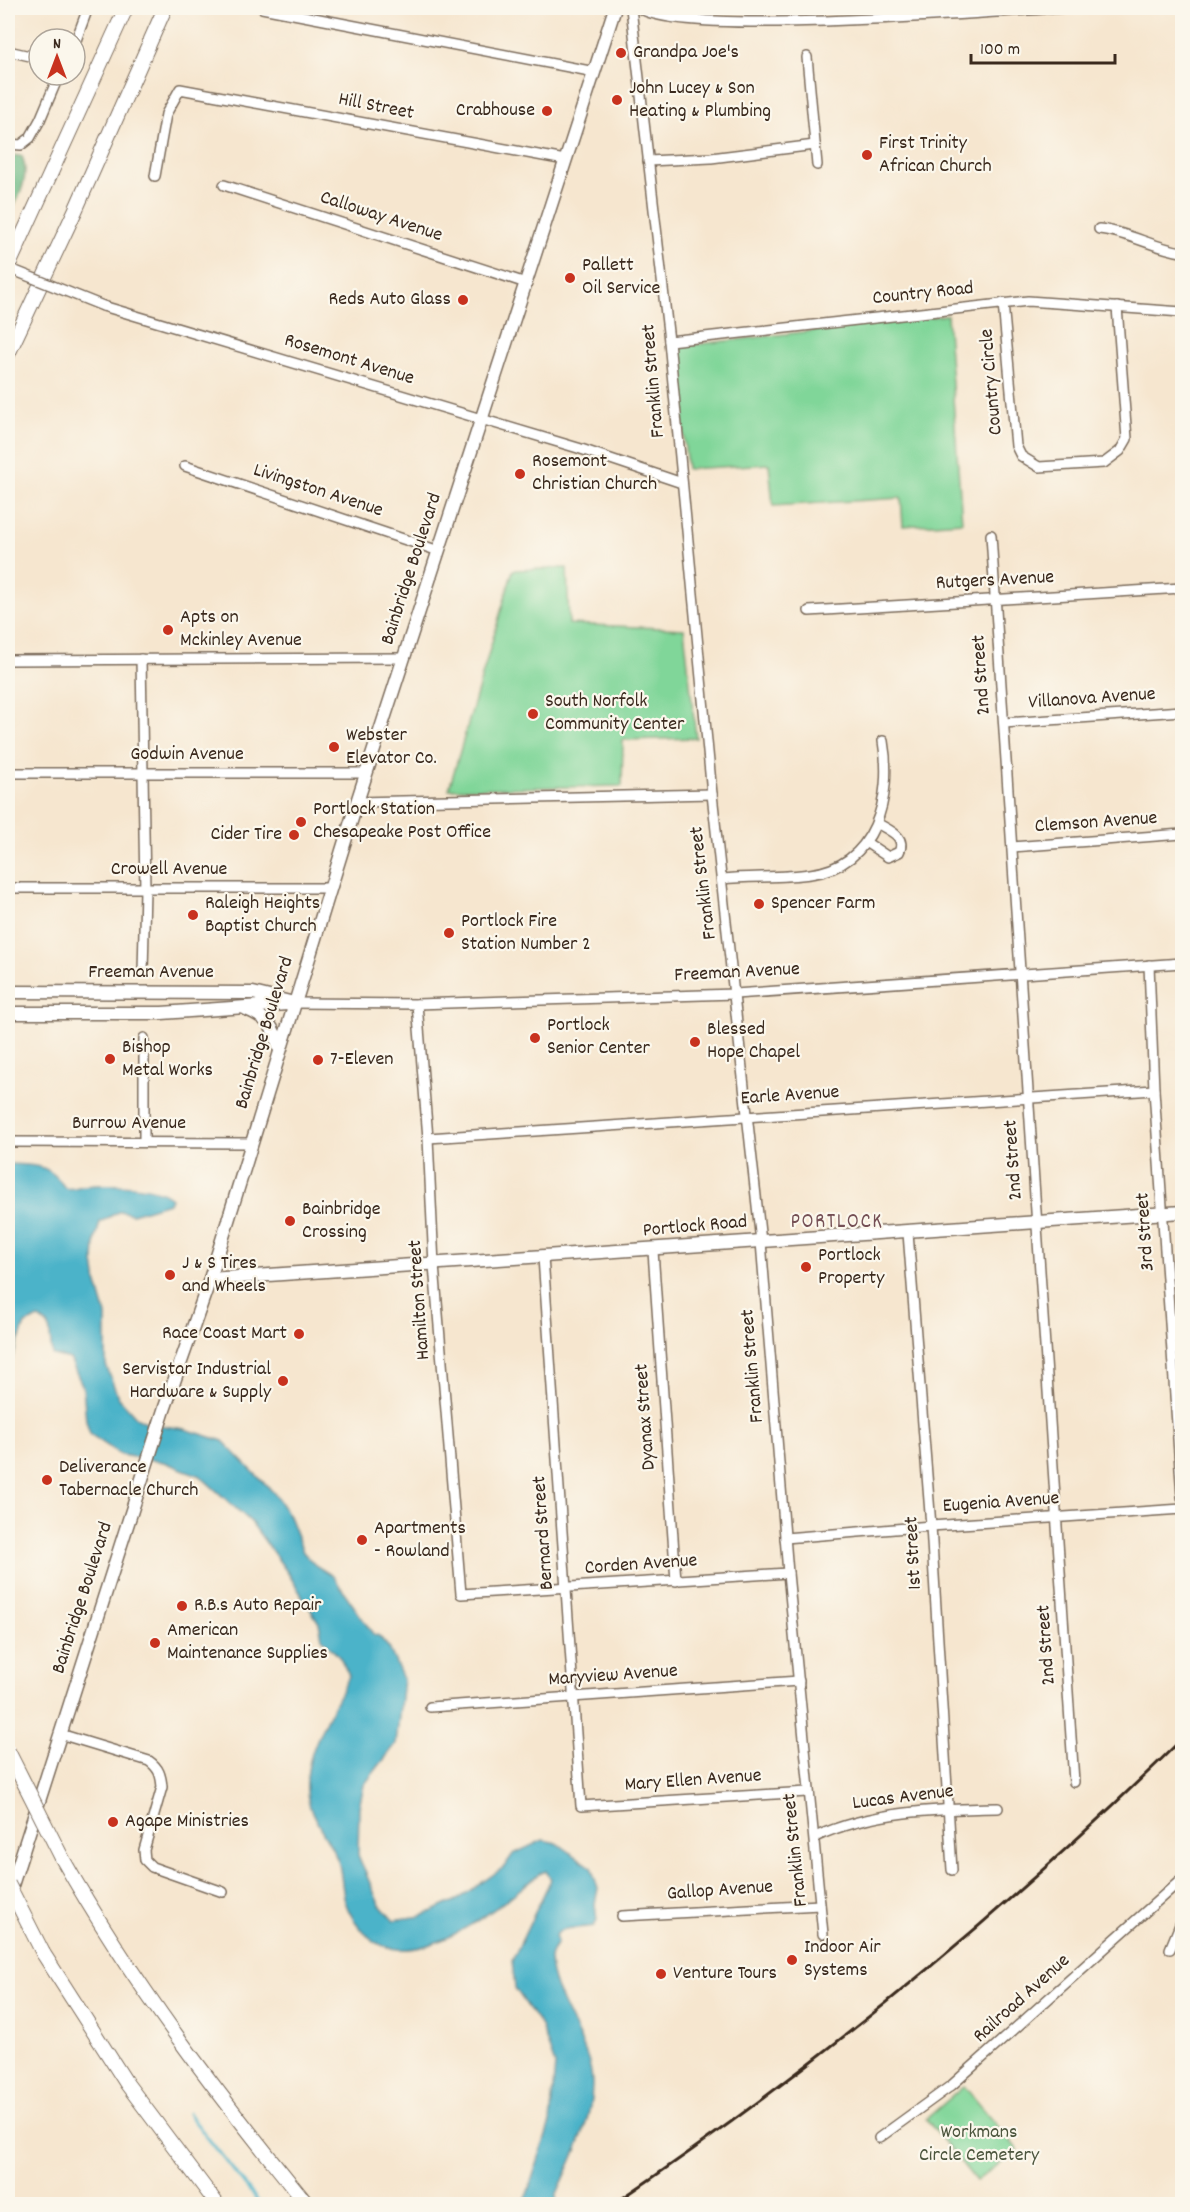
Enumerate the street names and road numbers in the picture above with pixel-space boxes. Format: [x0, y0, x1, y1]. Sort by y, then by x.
street label: Hill Street [336, 86, 416, 128]
street label: Calloway Avenue [316, 184, 446, 250]
street label: Country Road [871, 275, 975, 313]
street label: Franklin Street [635, 323, 673, 439]
street label: Rosemont Avenue [281, 327, 418, 393]
street label: Country Circle [973, 327, 1011, 436]
street label: Livingston Avenue [249, 457, 387, 525]
street label: Bainbridge Boulevard [374, 489, 450, 649]
street label: Rutgers Avenue [935, 564, 1055, 598]
street label: 2nd Street [965, 634, 999, 716]
street label: Villanova Avenue [1028, 681, 1157, 717]
street label: Godwin Avenue [130, 741, 244, 769]
street label: Clemson Avenue [1034, 805, 1159, 841]
street label: Franklin Street [683, 825, 725, 941]
street label: Crowell Avenue [111, 856, 228, 884]
street label: Bainbridge Boulevard [228, 953, 302, 1113]
street label: Freeman Avenue [674, 956, 801, 990]
street label: Freeman Avenue [88, 959, 214, 987]
street label: Earle Avenue [740, 1079, 840, 1113]
street label: Burrow Avenue [72, 1110, 186, 1138]
street label: 2nd Street [997, 1119, 1031, 1201]
street label: 3rd Street [1129, 1192, 1163, 1272]
street label: Portlock Road [642, 1208, 748, 1246]
street label: Hamilton Street [402, 1239, 438, 1361]
street label: Franklin Street [734, 1308, 772, 1424]
street label: Dyanax Street [628, 1363, 664, 1471]
street label: Bernard Street [526, 1475, 562, 1591]
street label: Eugenia Avenue [942, 1485, 1060, 1521]
street label: 1st Street [898, 1516, 930, 1590]
street label: Bainbridge Boulevard [45, 1518, 121, 1678]
street label: Corden Avenue [584, 1547, 698, 1583]
street label: 2nd Street [1030, 1604, 1064, 1686]
street label: Maryview Avenue [547, 1658, 679, 1694]
street label: Mary Ellen Avenue [624, 1762, 763, 1800]
street label: Lucas Avenue [851, 1778, 955, 1818]
street label: Franklin Street [776, 1792, 816, 1908]
street label: Gallop Avenue [666, 1873, 774, 1909]
street label: Railroad Avenue [967, 1948, 1077, 2050]

